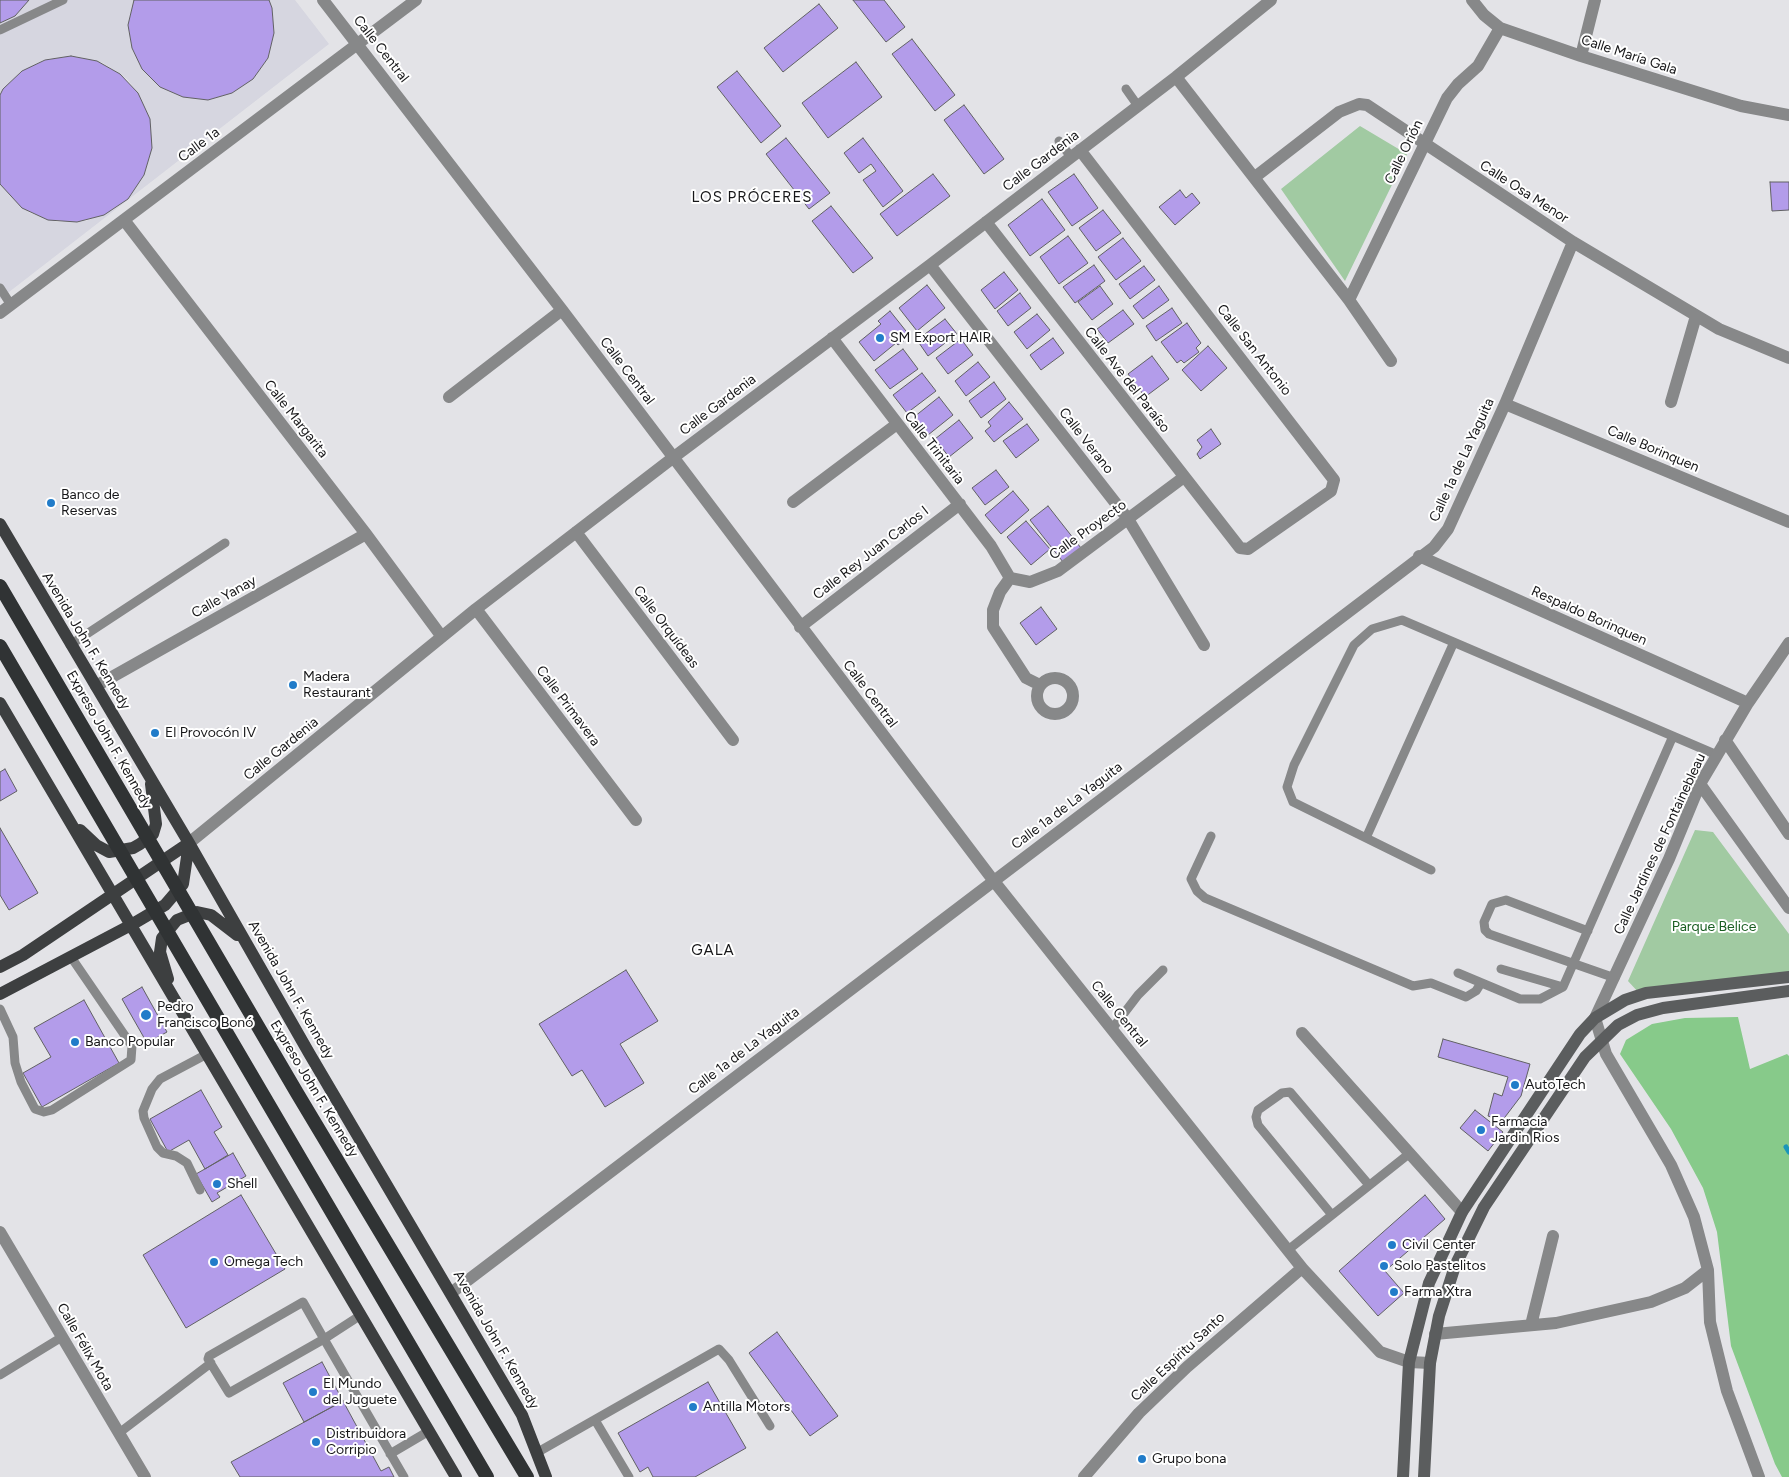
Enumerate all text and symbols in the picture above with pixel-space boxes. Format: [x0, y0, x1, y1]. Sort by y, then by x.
street label: Calle Central [350, 12, 412, 86]
street label: Calle María Gala [1579, 32, 1679, 78]
street label: Calle Orión [1381, 117, 1427, 187]
street label: Calle 1a [175, 124, 223, 166]
street label: Calle Gardenia [1000, 127, 1082, 195]
street label: Calle Osa Menor [1476, 157, 1572, 227]
district label: LOS PRÓCERES [690, 189, 814, 207]
street label: Calle San Antonio [1213, 301, 1295, 399]
street label: Calle Ave del Paraíso [1081, 324, 1173, 436]
place label: SM Export HAIR [890, 330, 991, 346]
marker: SM Export HAIR [874, 332, 886, 344]
street label: Calle Central [596, 334, 658, 408]
street label: Calle Gardenia [677, 371, 759, 439]
street label: Calle Margarita [260, 377, 332, 461]
street label: Calle 1a de La Yaguita [1426, 396, 1498, 524]
street label: Calle Verano [1055, 405, 1117, 477]
street label: Calle Trinitaria [900, 408, 968, 488]
street label: Calle Borinquen [1604, 422, 1702, 476]
place label: Banco de Reservas [61, 487, 120, 520]
street label: Calle Proyecto [1046, 496, 1130, 564]
marker: Banco de Reservas [45, 497, 57, 509]
street label: Calle Rey Juan Carlos I [810, 503, 932, 603]
street label: Avenida John F. Kennedy [38, 569, 134, 713]
street label: Calle Yanay [189, 572, 259, 622]
street label: Calle Orquídeas [630, 583, 702, 671]
street label: Respaldo Borinquen [1528, 583, 1650, 649]
street label: Calle Central [839, 657, 901, 731]
street label: Calle Primavera [532, 663, 604, 749]
street label: Expreso John F. Kennedy [62, 668, 156, 812]
place label: Madera Restaurant [303, 669, 371, 702]
marker: Madera Restaurant [287, 679, 299, 691]
street label: Calle Gardenia [240, 714, 322, 784]
place label: El Provocón IV [165, 725, 256, 741]
marker: El Provocón IV [149, 727, 161, 739]
street label: Calle Jardines de Fontainebleau [1611, 751, 1709, 937]
street label: Calle 1a de La Yaguita [1008, 759, 1126, 853]
street label: Avenida John F. Kennedy [244, 918, 338, 1062]
park label: Parque Belice [1672, 919, 1756, 935]
district label: GALA [691, 942, 735, 960]
street label: Calle Central [1087, 978, 1151, 1050]
place label: Pedro Francisco Bonó [157, 999, 253, 1032]
street label: Calle 1a de La Yaguita [685, 1004, 803, 1098]
marker: Pedro Francisco Bonó [139, 1008, 153, 1022]
street label: Expreso John F. Kennedy [266, 1017, 362, 1161]
place label: Banco Popular [85, 1034, 175, 1050]
marker: Banco Popular [69, 1036, 81, 1048]
place label: AutoTech [1525, 1077, 1586, 1093]
marker: AutoTech [1509, 1079, 1521, 1091]
place label: Farmacia Jardin Rios [1491, 1114, 1559, 1146]
marker: Farmacia Jardin Rios [1475, 1124, 1487, 1136]
place label: Shell [227, 1176, 257, 1192]
marker: Shell [211, 1178, 223, 1190]
place label: Civil Center [1402, 1237, 1476, 1253]
marker: Civil Center [1386, 1239, 1398, 1251]
place label: Omega Tech [224, 1254, 303, 1270]
marker: Omega Tech [208, 1256, 220, 1268]
place label: Solo Pastelitos [1394, 1258, 1486, 1274]
marker: Solo Pastelitos [1378, 1260, 1390, 1272]
street label: Avenida John F. Kennedy [449, 1268, 543, 1412]
place label: Farma Xtra [1404, 1284, 1472, 1300]
marker: Farma Xtra [1388, 1286, 1400, 1298]
street label: Calle Félix Mota [53, 1300, 117, 1394]
street label: Calle Espíritu Santo [1128, 1309, 1228, 1405]
place label: El Mundo del Juguete [323, 1376, 397, 1408]
marker: El Mundo del Juguete [307, 1386, 319, 1398]
place label: Antilla Motors [703, 1399, 790, 1415]
marker: Antilla Motors [687, 1401, 699, 1413]
place label: Distribuidora Corripio [326, 1426, 406, 1458]
marker: Distribuidora Corripio [310, 1436, 322, 1448]
place label: Grupo bona [1152, 1451, 1226, 1467]
marker: Grupo bona [1136, 1453, 1148, 1465]

